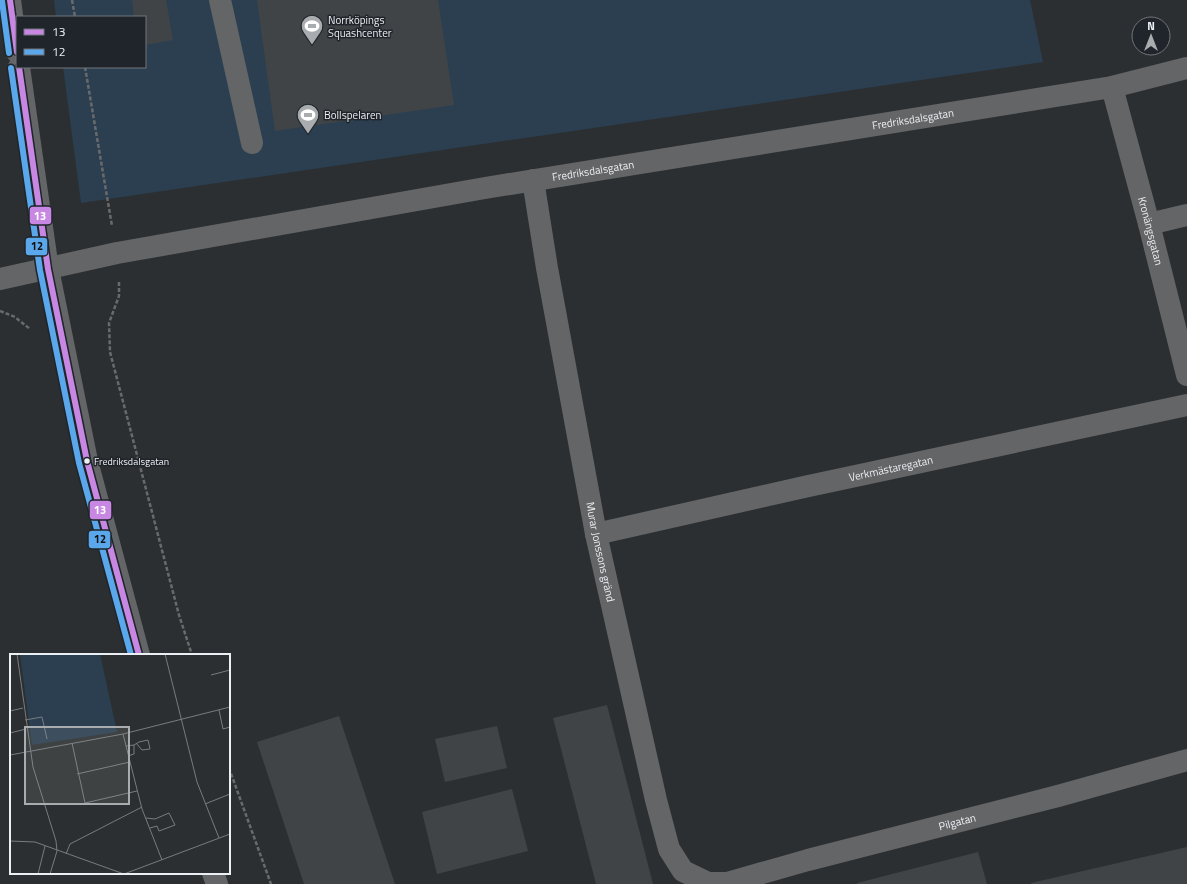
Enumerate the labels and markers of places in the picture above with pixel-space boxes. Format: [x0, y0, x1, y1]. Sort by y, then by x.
place label: Norrköpings Squashcenter [328, 12, 392, 41]
sports icon: Norrköpings Squashcenter [299, 13, 325, 46]
sports icon: Bollspelaren [295, 102, 321, 135]
place label: Bollspelaren [324, 107, 381, 123]
place label: Fredriksdalsgatan [94, 454, 169, 469]
marker: Fredriksdalsgatan [82, 456, 92, 466]

